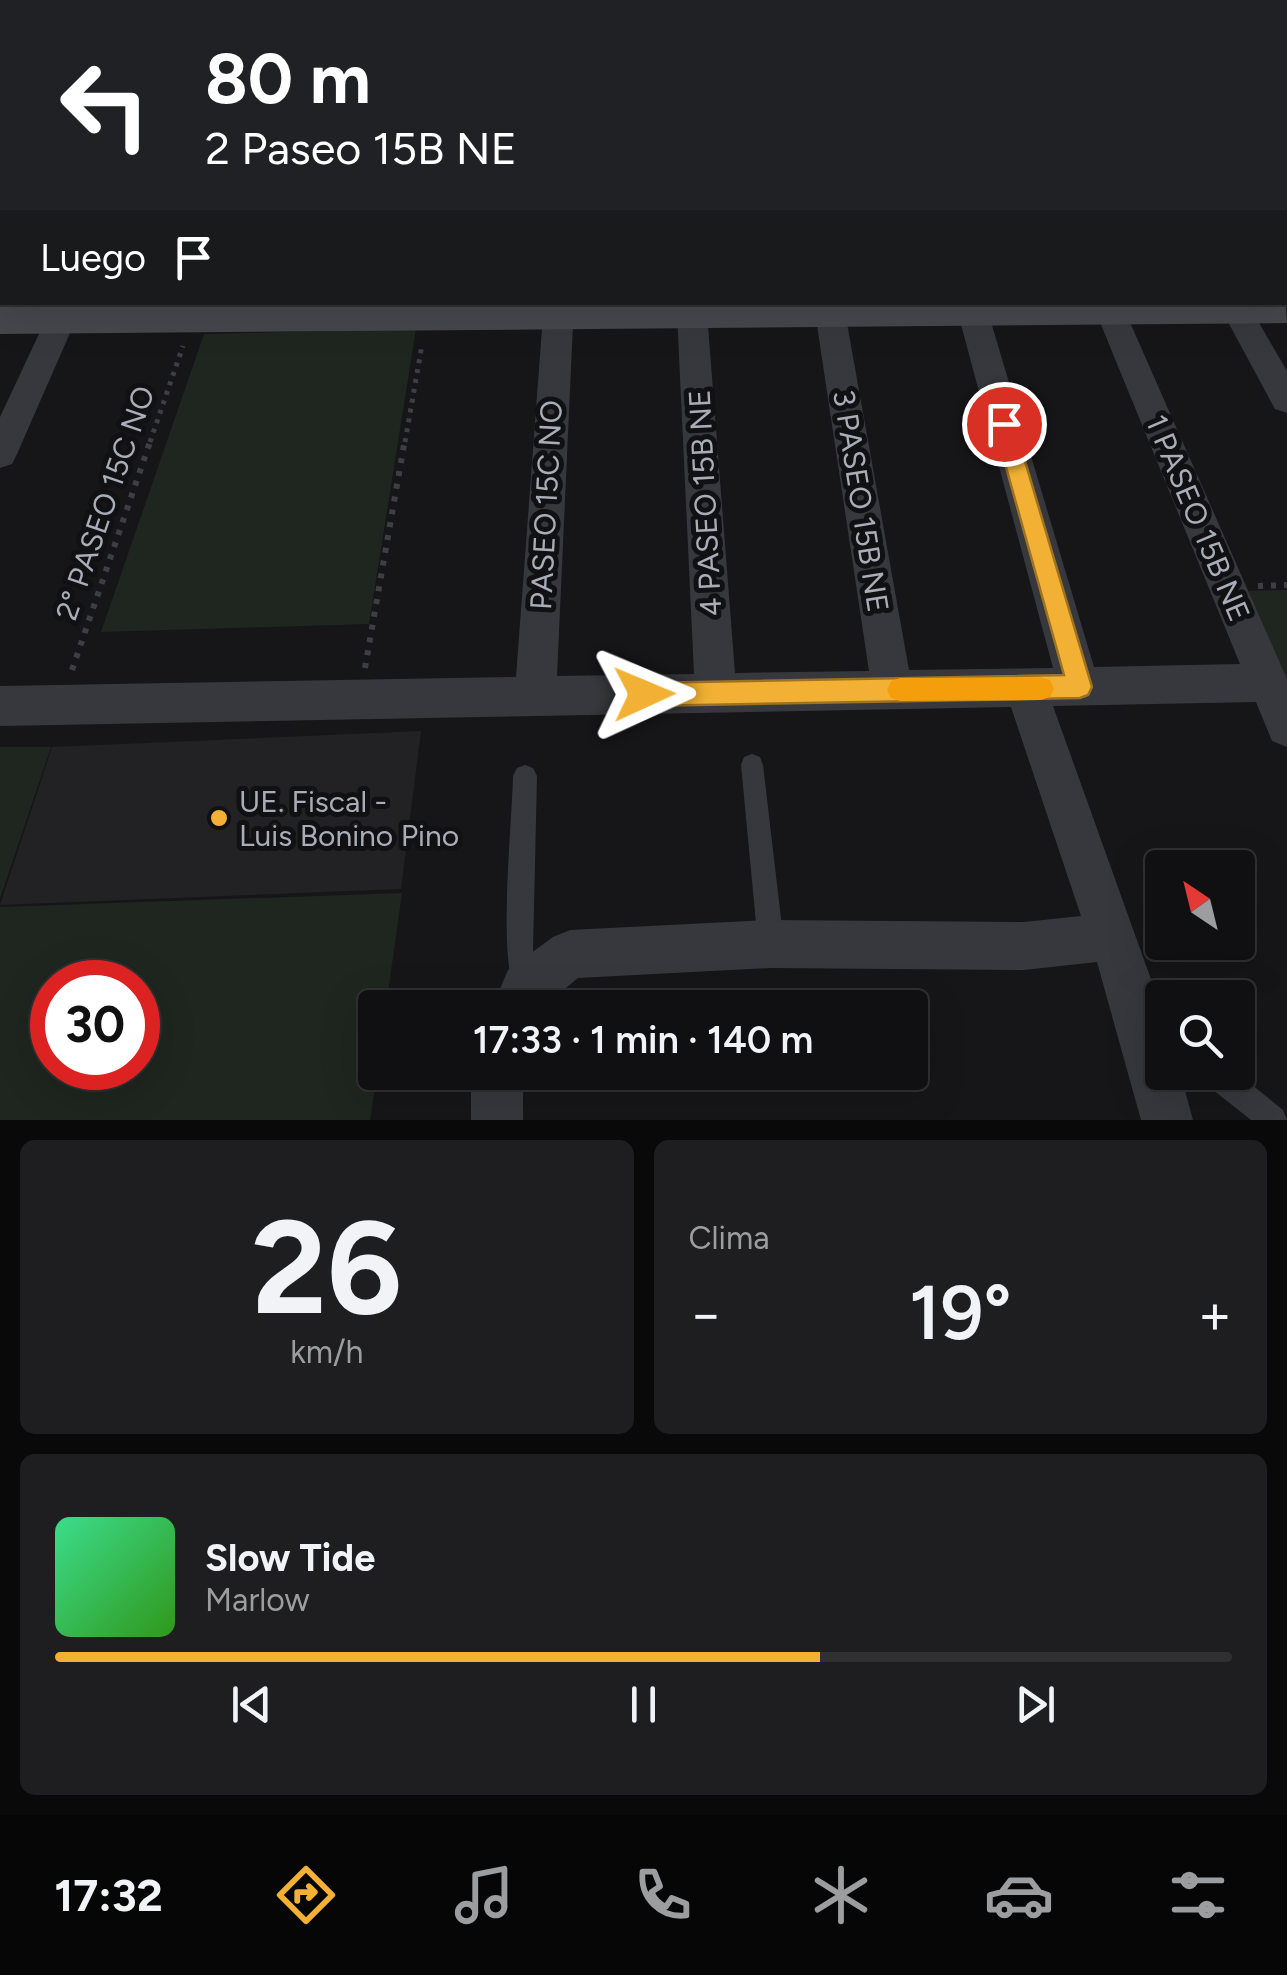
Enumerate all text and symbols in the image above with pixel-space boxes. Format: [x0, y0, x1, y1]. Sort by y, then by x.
text: 80 m [205, 36, 371, 121]
icon: left [40, 40, 170, 170]
text: 2 Paseo 15B NE [205, 121, 517, 175]
icon: arrive [166, 230, 221, 285]
text: Luego [40, 235, 146, 281]
street label: 2° PASEO 15C NO [48, 381, 162, 625]
pin [962, 382, 1047, 467]
street label: 3 PASEO 15B NE [825, 387, 897, 615]
street label: 4 PASEO 15B NE [681, 389, 729, 617]
icon: arrive [977, 397, 1032, 452]
street label: PASEO 15C NO [522, 399, 570, 611]
street label: 1 PASEO 15B NE [1138, 409, 1258, 627]
position arrow [592, 642, 696, 746]
place label: UE. Fiscal - Luis Bonino Pino [239, 783, 459, 854]
marker: UE. Fiscal - Luis Bonino Pino [208, 807, 230, 829]
north arrow [1145, 850, 1255, 960]
map controls [1145, 850, 1255, 1090]
speed limit sign: 30 [30, 960, 160, 1090]
button: search [1145, 980, 1255, 1090]
text: 17:33 · 1 min · 140 m [473, 1017, 813, 1063]
text: 26 [251, 1190, 402, 1346]
text: Clima [689, 1219, 770, 1257]
text: 19° [909, 1268, 1012, 1358]
text: − [689, 1281, 723, 1347]
text: + [1198, 1281, 1232, 1347]
text: km/h [290, 1333, 363, 1371]
text: Slow Tide [205, 1535, 375, 1581]
text: Marlow [205, 1581, 309, 1619]
icon: previous [224, 1677, 279, 1732]
icon: pause [616, 1677, 671, 1732]
icon: next [1008, 1677, 1063, 1732]
icon: directions [271, 1860, 341, 1930]
icon: music [449, 1860, 519, 1930]
icon: phone [628, 1860, 698, 1930]
icon: climate [806, 1860, 876, 1930]
icon: car [984, 1860, 1054, 1930]
icon: filters [1163, 1860, 1233, 1930]
text: 17:32 [54, 1868, 163, 1922]

